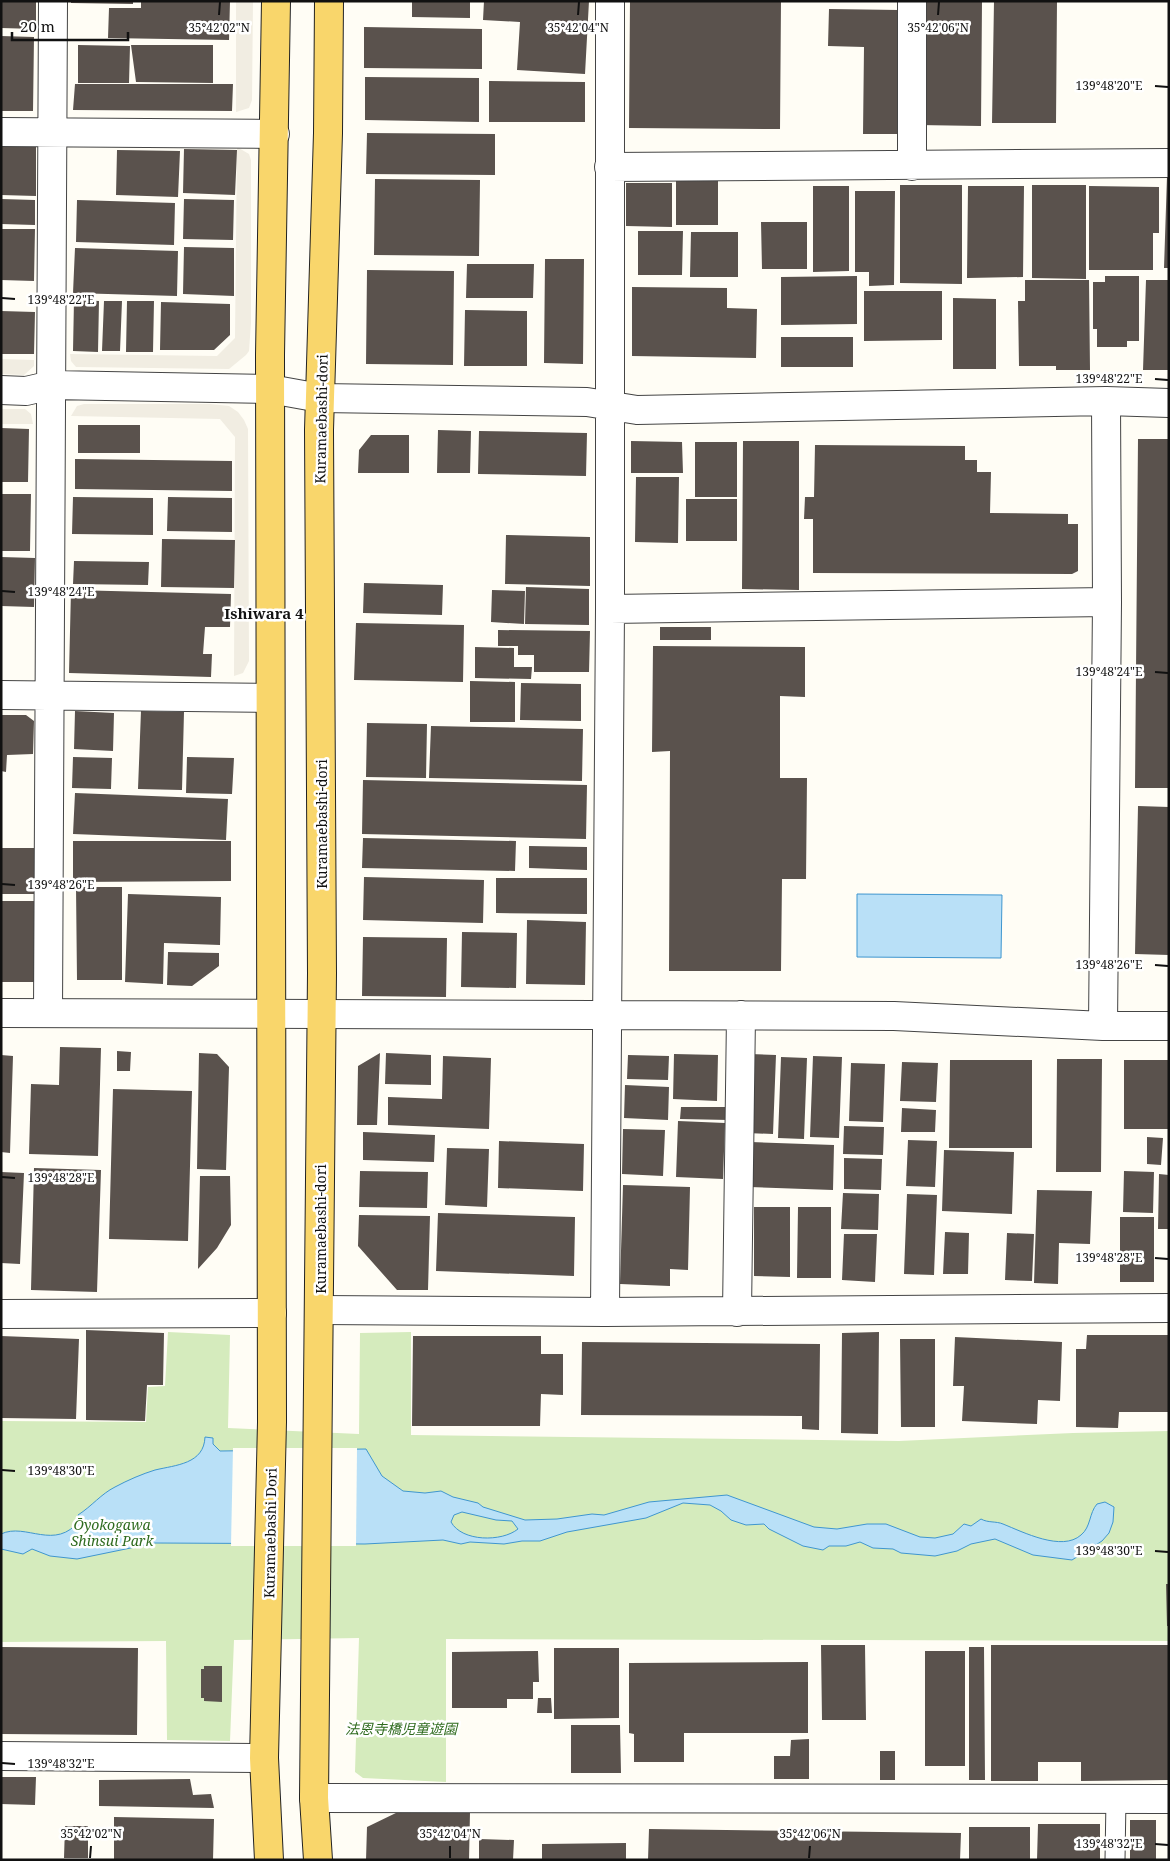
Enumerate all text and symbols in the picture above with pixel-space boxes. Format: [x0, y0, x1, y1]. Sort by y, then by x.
scale bar [12, 10, 129, 42]
text: 20 m [20, 16, 55, 36]
text: 35°42'02"N [188, 19, 250, 36]
text: 35°42'04"N [547, 19, 609, 36]
text: 35°42'06"N [907, 19, 969, 36]
text: 139°48'20"E [1076, 77, 1142, 94]
text: 139°48'22"E [28, 291, 94, 308]
street label: Kuramaebashi-dori [310, 354, 332, 484]
text: 139°48'22"E [1076, 370, 1142, 387]
text: 139°48'24"E [28, 583, 94, 600]
district label: Ishiwara 4 [224, 603, 304, 623]
text: 139°48'24"E [1076, 663, 1142, 680]
street label: Kuramaebashi-dori [312, 759, 331, 889]
text: 139°48'26"E [28, 876, 94, 893]
text: 139°48'26"E [1076, 956, 1142, 973]
street label: Kuramaebashi-dori [311, 1164, 330, 1294]
text: 139°48'28"E [28, 1169, 94, 1186]
text: 139°48'28"E [1076, 1249, 1142, 1266]
text: 139°48'30"E [28, 1462, 94, 1479]
street label: Kuramaebashi Dori [259, 1467, 281, 1598]
park label: Ōyokogawa Shinsui Park [71, 1515, 154, 1550]
text: 139°48'30"E [1076, 1542, 1142, 1559]
park label: 法恩寺橋児童遊園 [345, 1719, 459, 1738]
text: 139°48'32"E [28, 1755, 94, 1772]
text: 35°42'02"N [60, 1825, 122, 1842]
text: 35°42'04"N [419, 1825, 481, 1842]
text: 35°42'06"N [779, 1825, 841, 1842]
text: 139°48'32"E [1076, 1835, 1142, 1852]

